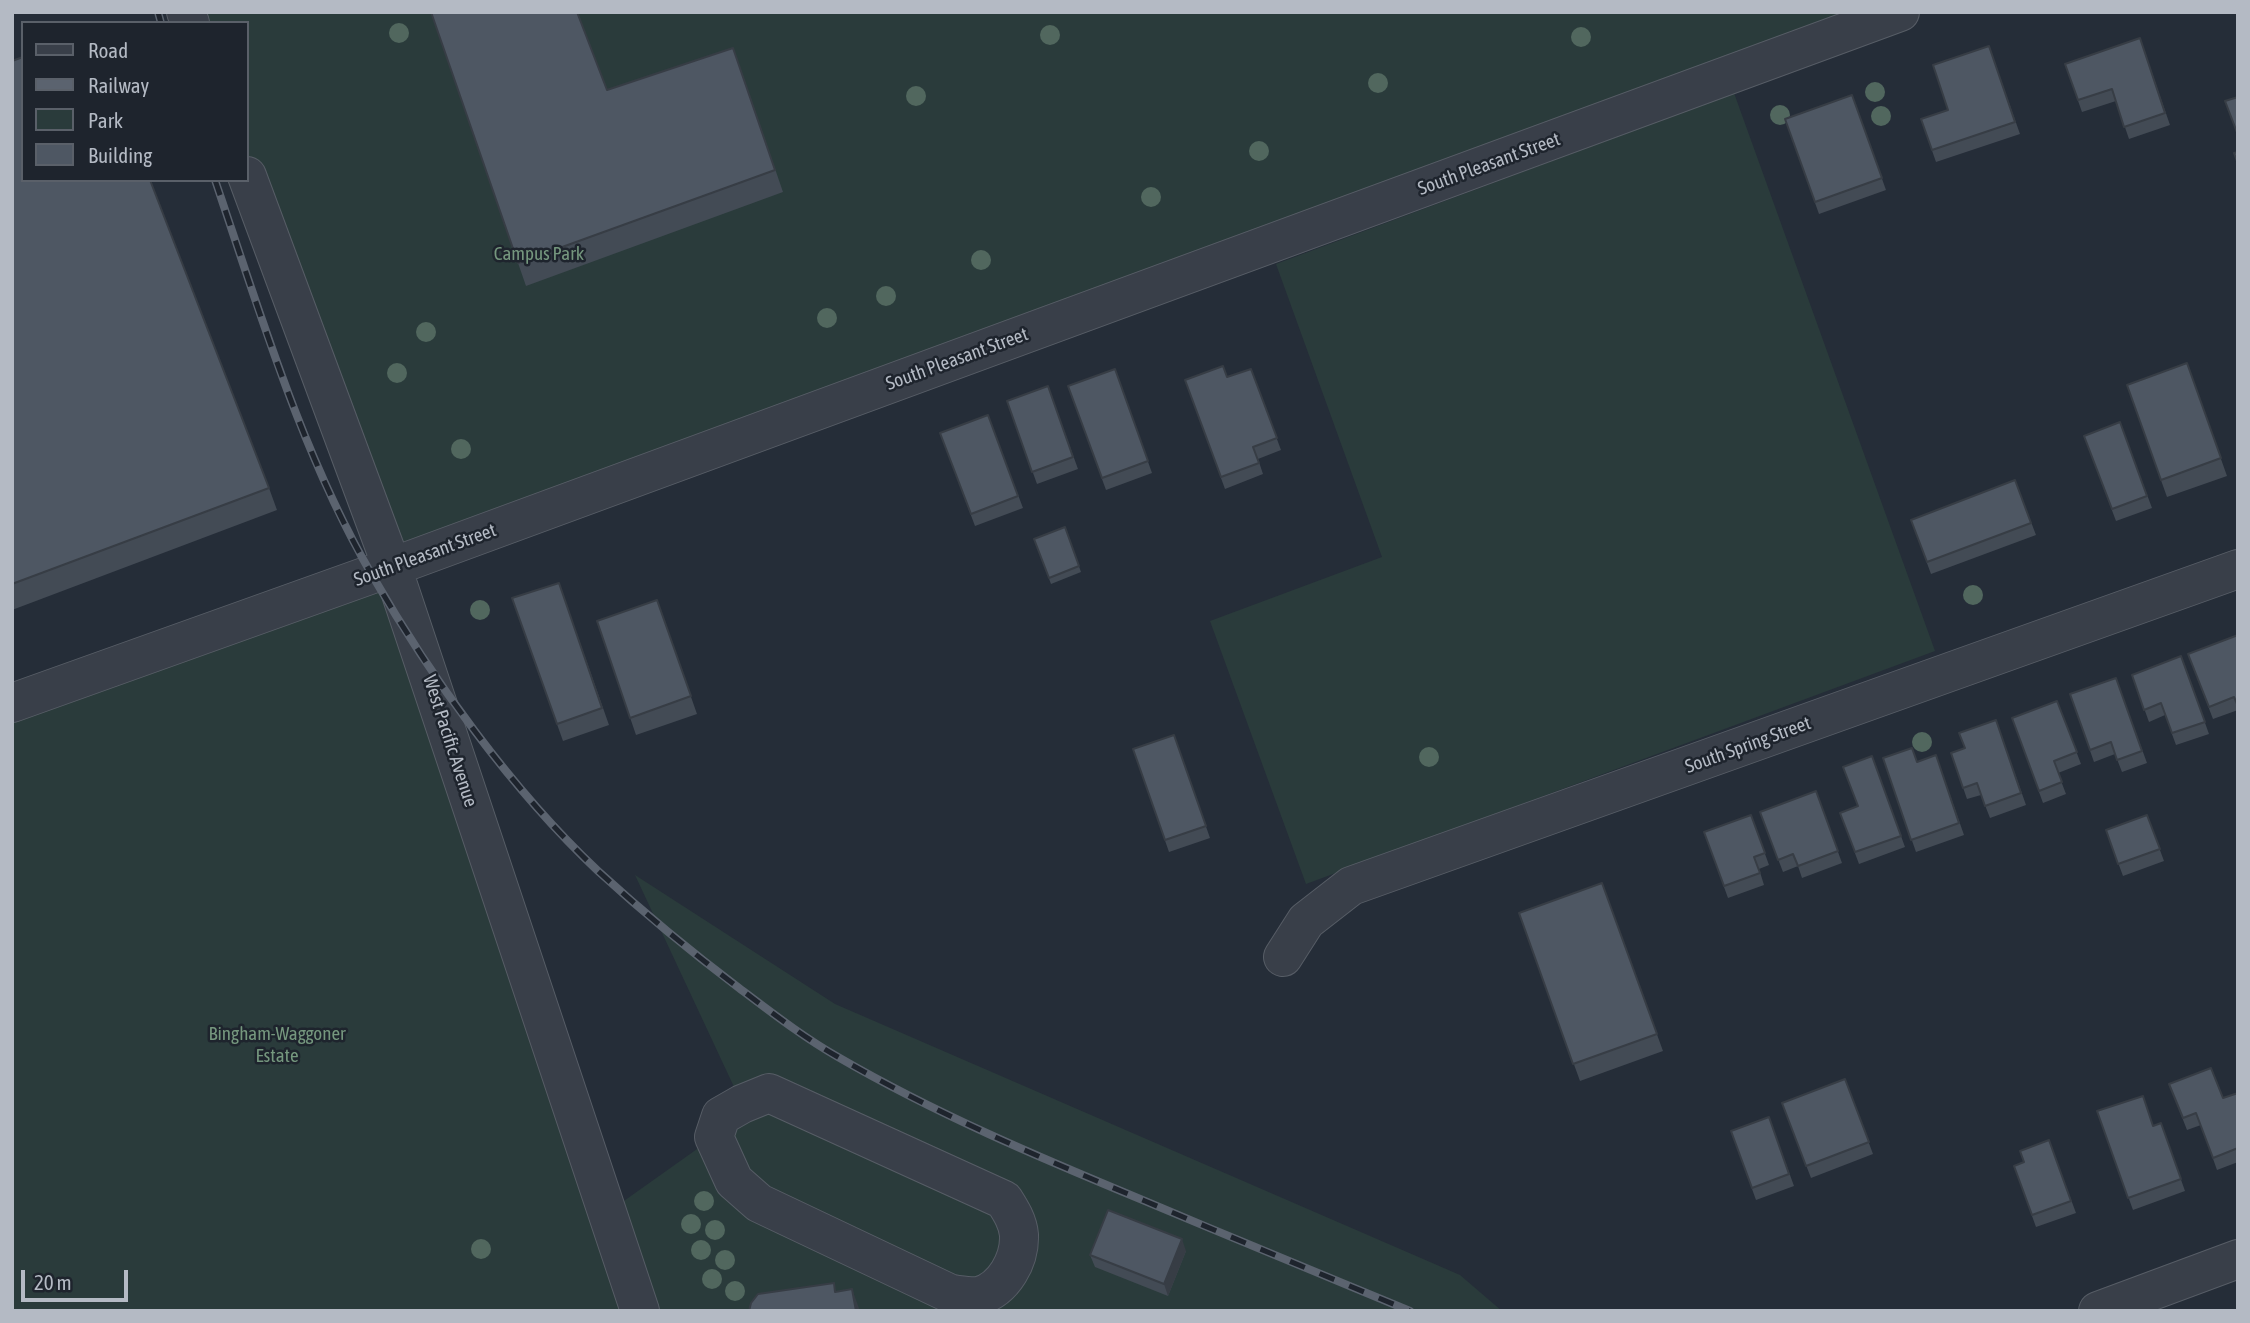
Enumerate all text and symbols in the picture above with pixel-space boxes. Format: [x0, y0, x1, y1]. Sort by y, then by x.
legend [21, 21, 248, 182]
text: Road [88, 38, 128, 62]
text: Railway [88, 73, 149, 97]
text: Park [88, 108, 123, 132]
street label: South Pleasant Street [1415, 128, 1563, 200]
text: Building [88, 143, 152, 167]
park label: Campus Park [494, 243, 584, 265]
street label: South Pleasant Street [883, 323, 1031, 395]
street label: South Pleasant Street [351, 519, 499, 591]
street label: West Pacific Avenue [418, 672, 482, 810]
street label: South Spring Street [1682, 712, 1814, 778]
park label: Bingham-Waggoner Estate [208, 1023, 346, 1067]
scale bar [24, 1256, 131, 1300]
text: 20 m [34, 1270, 72, 1294]

